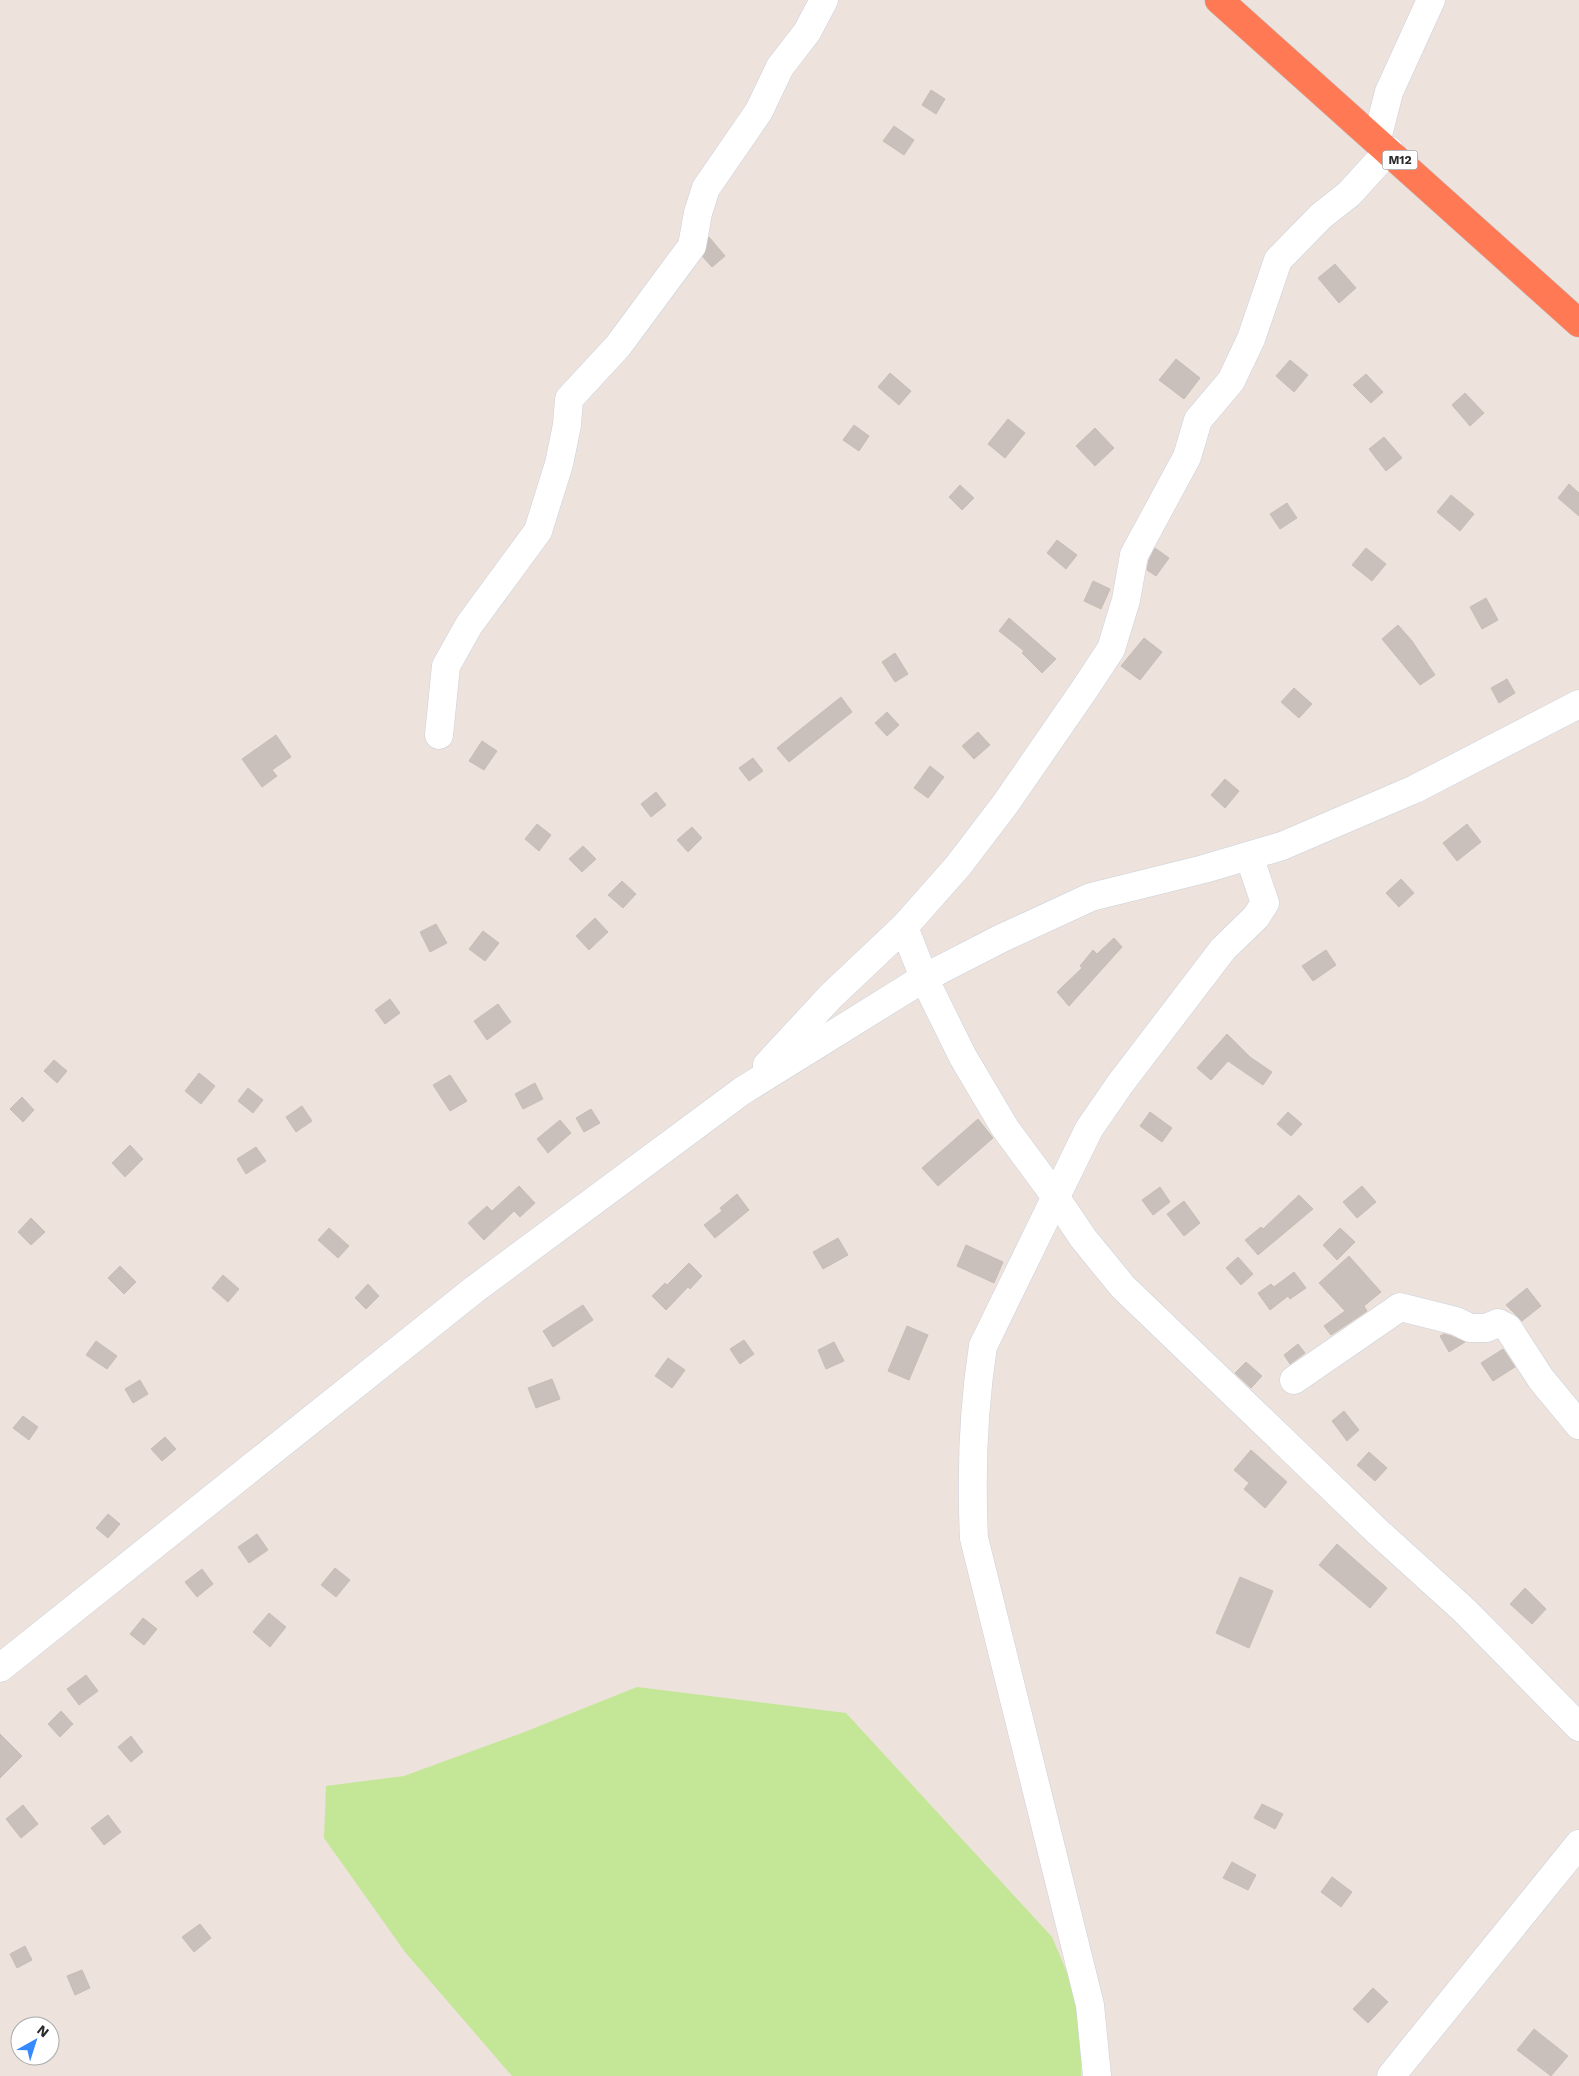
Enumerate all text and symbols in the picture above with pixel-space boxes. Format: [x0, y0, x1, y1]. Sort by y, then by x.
road number: M12 [1382, 150, 1418, 170]
north arrow [10, 2016, 60, 2066]
text: N [34, 2021, 52, 2040]

